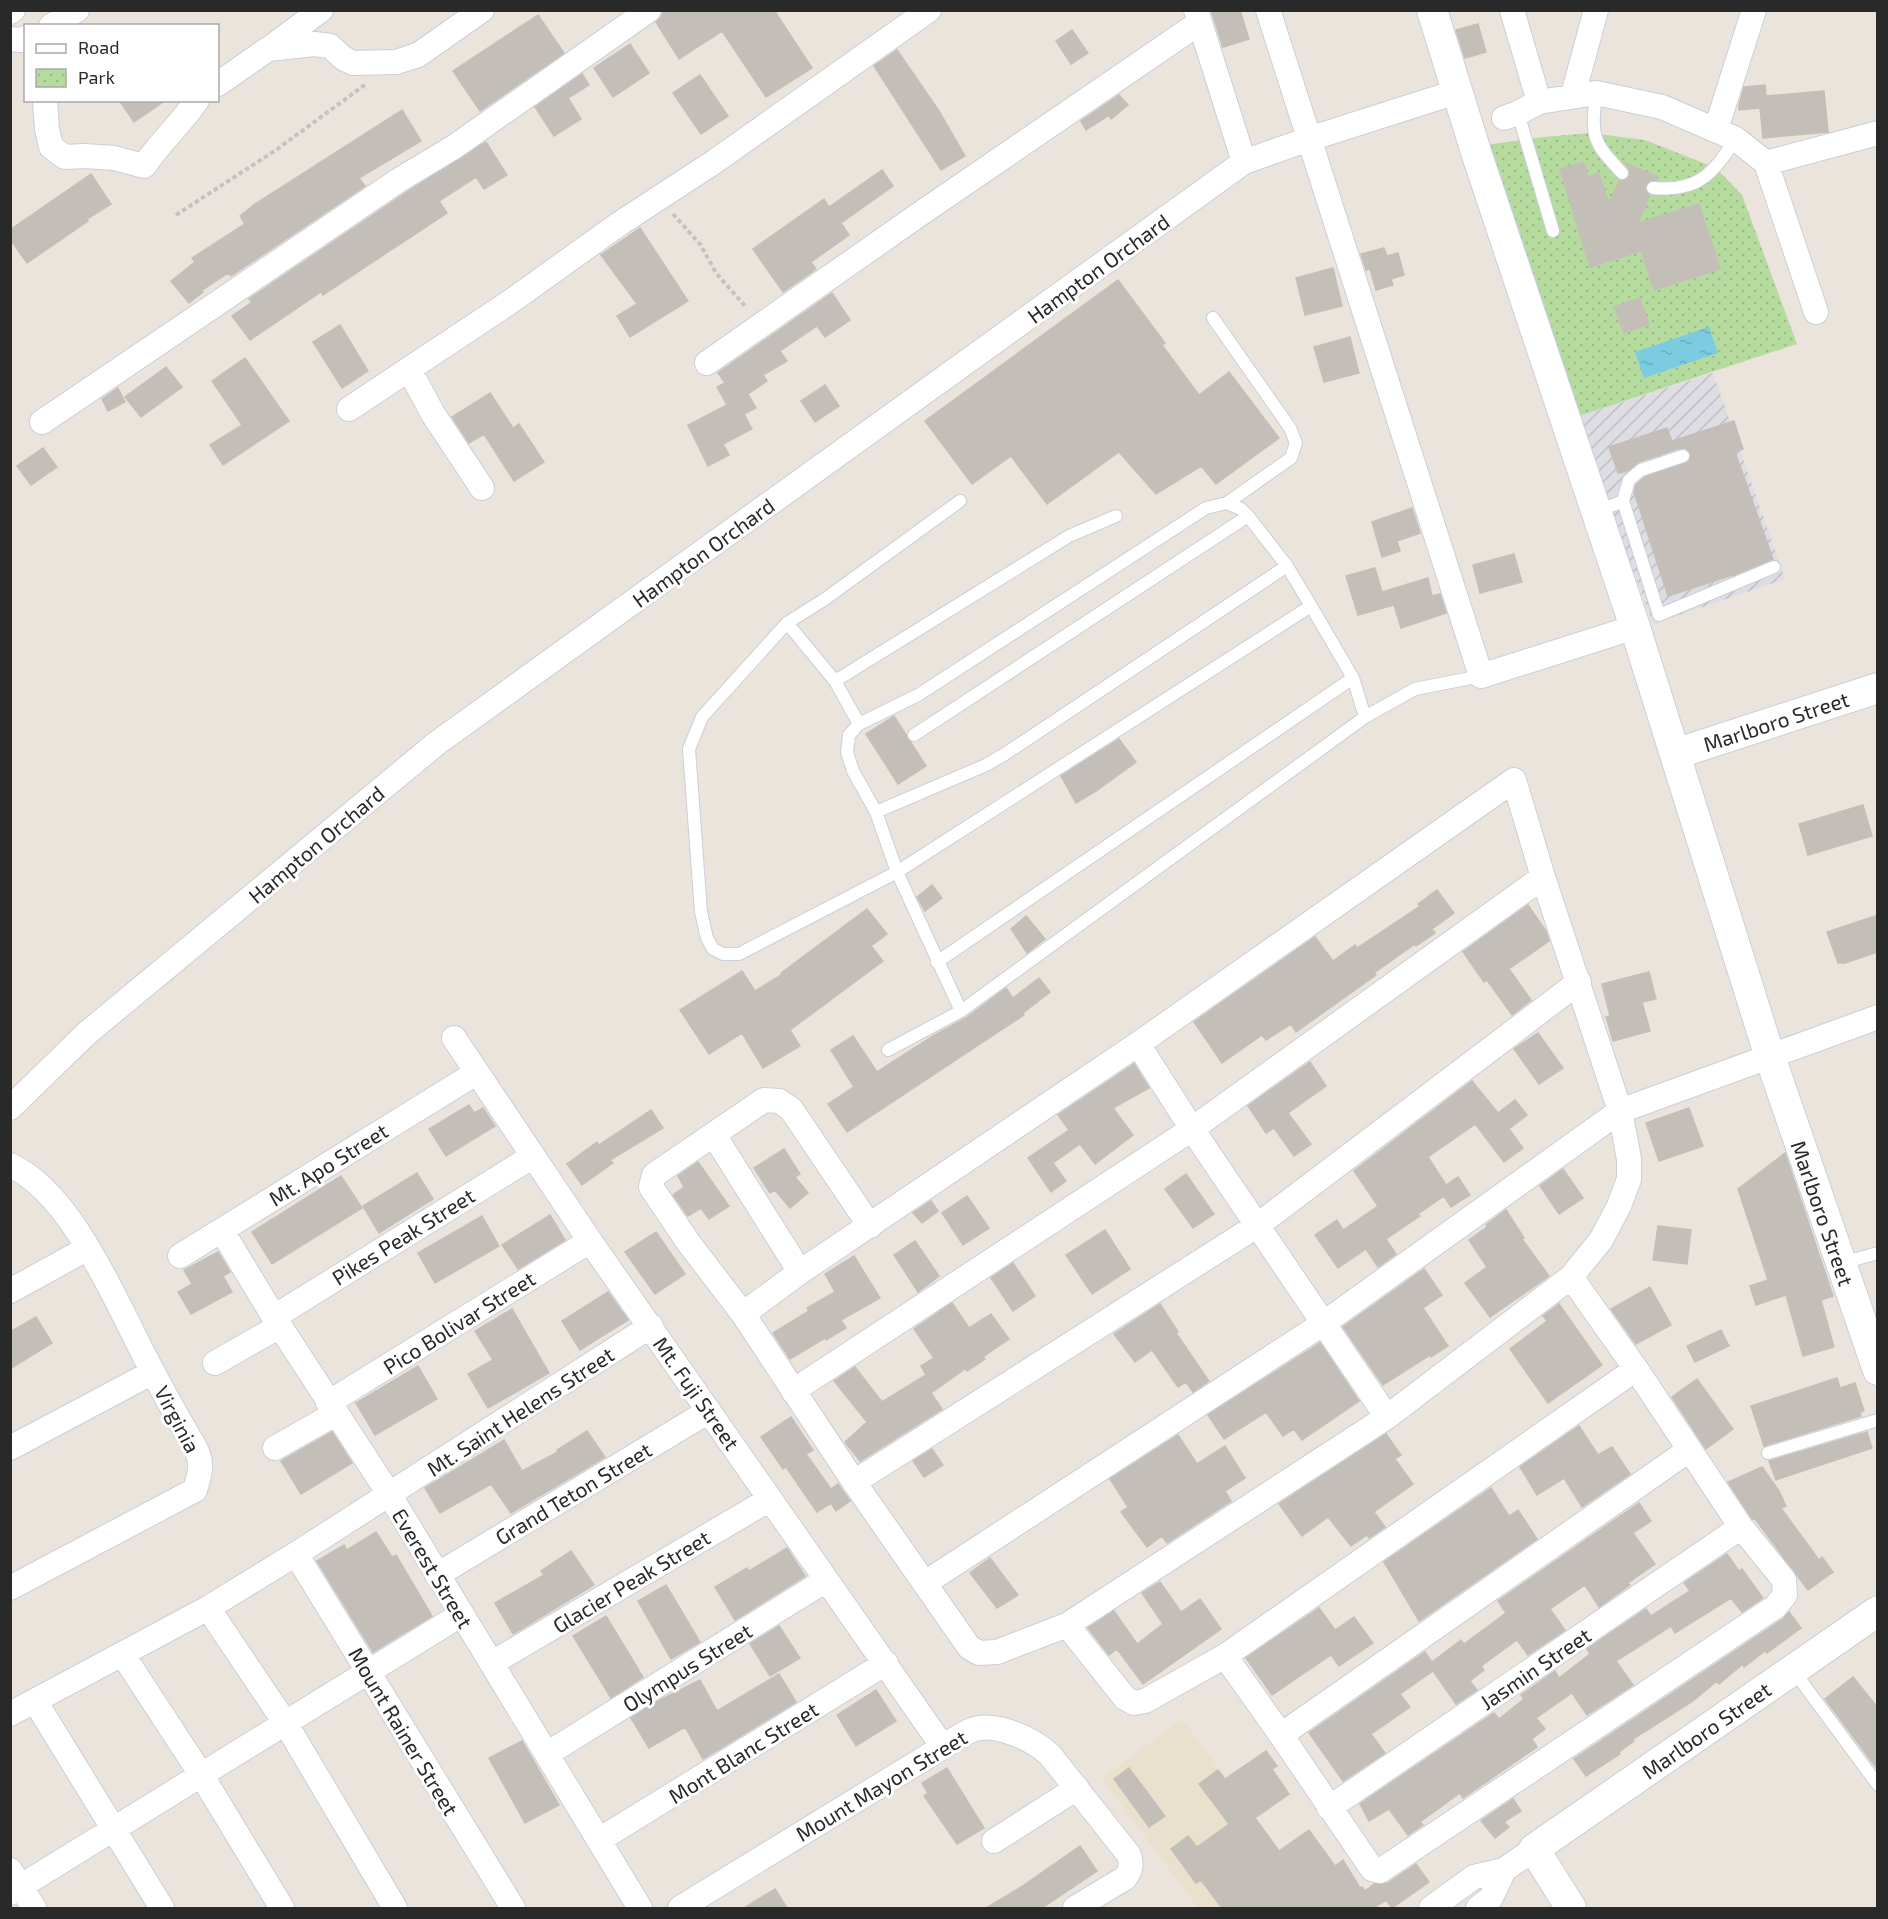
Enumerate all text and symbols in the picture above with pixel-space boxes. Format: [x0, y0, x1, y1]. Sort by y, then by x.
legend [24, 24, 219, 102]
text: Road [78, 36, 119, 58]
text: Park [78, 66, 115, 88]
street label: Hampton Orchard [1022, 208, 1174, 328]
street label: Hampton Orchard [627, 492, 779, 612]
street label: Marlboro Street [1700, 686, 1852, 756]
street label: Hampton Orchard [243, 780, 389, 908]
street label: Mt. Apo Street [264, 1117, 392, 1211]
street label: Marlboro Street [1786, 1137, 1860, 1289]
street label: Pikes Peak Street [327, 1182, 479, 1290]
street label: Pico Bolivar Street [378, 1265, 540, 1379]
street label: Mt. Fuji Street [648, 1332, 745, 1455]
street label: Mt. Saint Helens Street [422, 1341, 618, 1481]
street label: Virginia [150, 1381, 206, 1457]
street label: Grand Teton Street [490, 1436, 656, 1550]
street label: Everest Street [387, 1504, 479, 1632]
street label: Glacier Peak Street [548, 1524, 714, 1638]
street label: Olympus Street [618, 1617, 756, 1717]
street label: Jasmin Street [1475, 1622, 1595, 1714]
street label: Mount Rainer Street [344, 1643, 464, 1819]
street label: Marlboro Street [1637, 1676, 1775, 1784]
street label: Mont Blanc Street [664, 1696, 822, 1808]
street label: Mount Mayon Street [791, 1724, 971, 1846]

